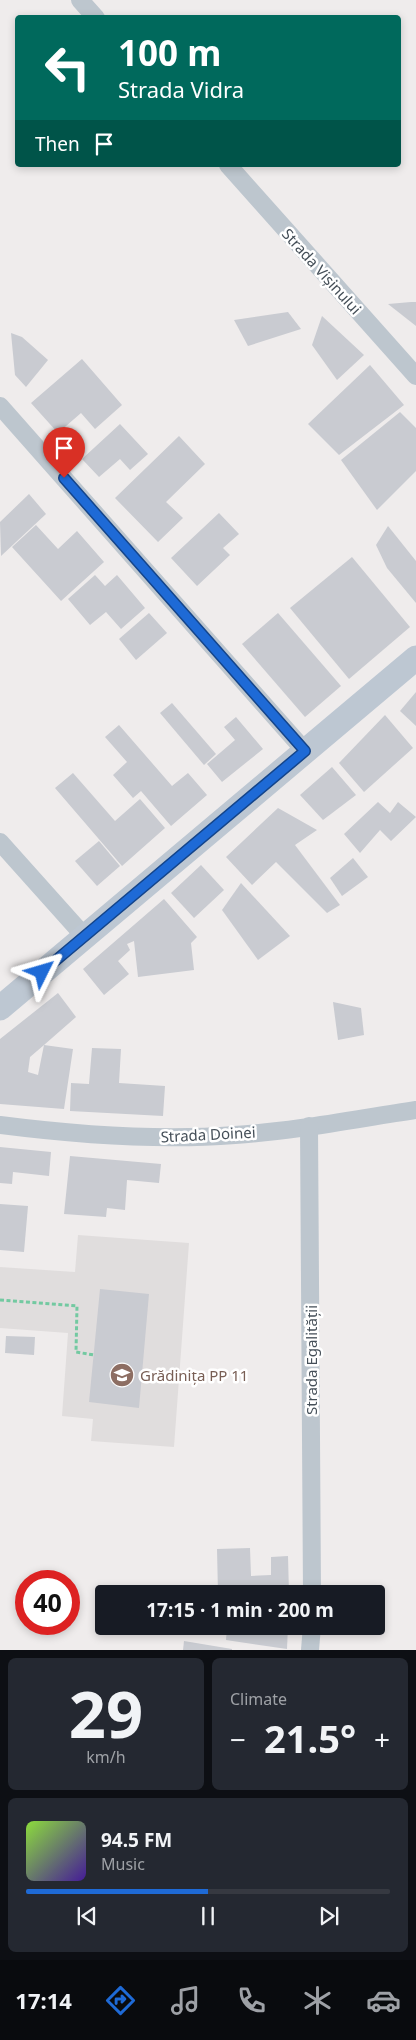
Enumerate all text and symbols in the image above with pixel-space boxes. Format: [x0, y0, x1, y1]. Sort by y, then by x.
text: 100 m [118, 29, 221, 76]
icon: left [35, 35, 100, 100]
text: Strada Vidra [118, 74, 244, 104]
icon: arrive [90, 130, 118, 158]
text: Then [35, 131, 80, 157]
street label: Strada Vișinului [278, 224, 366, 318]
pin [43, 427, 85, 478]
icon: arrive [50, 434, 78, 462]
position arrow [15, 945, 67, 997]
street label: Strada Doinei [160, 1122, 256, 1146]
street label: Strada Egalității [301, 1305, 321, 1415]
school or university icon: Grădinița PP 11 [109, 1362, 135, 1388]
place label: Grădinița PP 11 [140, 1365, 248, 1385]
speed limit sign: 40 [15, 1570, 80, 1635]
text: 17:15 · 1 min · 200 m [146, 1597, 334, 1623]
text: 29 [69, 1669, 143, 1757]
text: Climate [230, 1688, 287, 1710]
text: 21.5° [264, 1712, 356, 1764]
text: − [230, 1720, 246, 1758]
text: + [374, 1720, 390, 1758]
text: km/h [86, 1746, 126, 1768]
text: 94.5 FM [101, 1827, 172, 1853]
text: Music [101, 1853, 145, 1875]
icon: previous [73, 1902, 101, 1930]
icon: pause [194, 1902, 222, 1930]
icon: next [315, 1902, 343, 1930]
icon: directions [103, 1983, 138, 2018]
icon: music [168, 1983, 203, 2018]
icon: phone [234, 1983, 269, 2018]
icon: climate [300, 1983, 335, 2018]
icon: car [366, 1983, 401, 2018]
text: 17:14 [15, 1985, 72, 2015]

